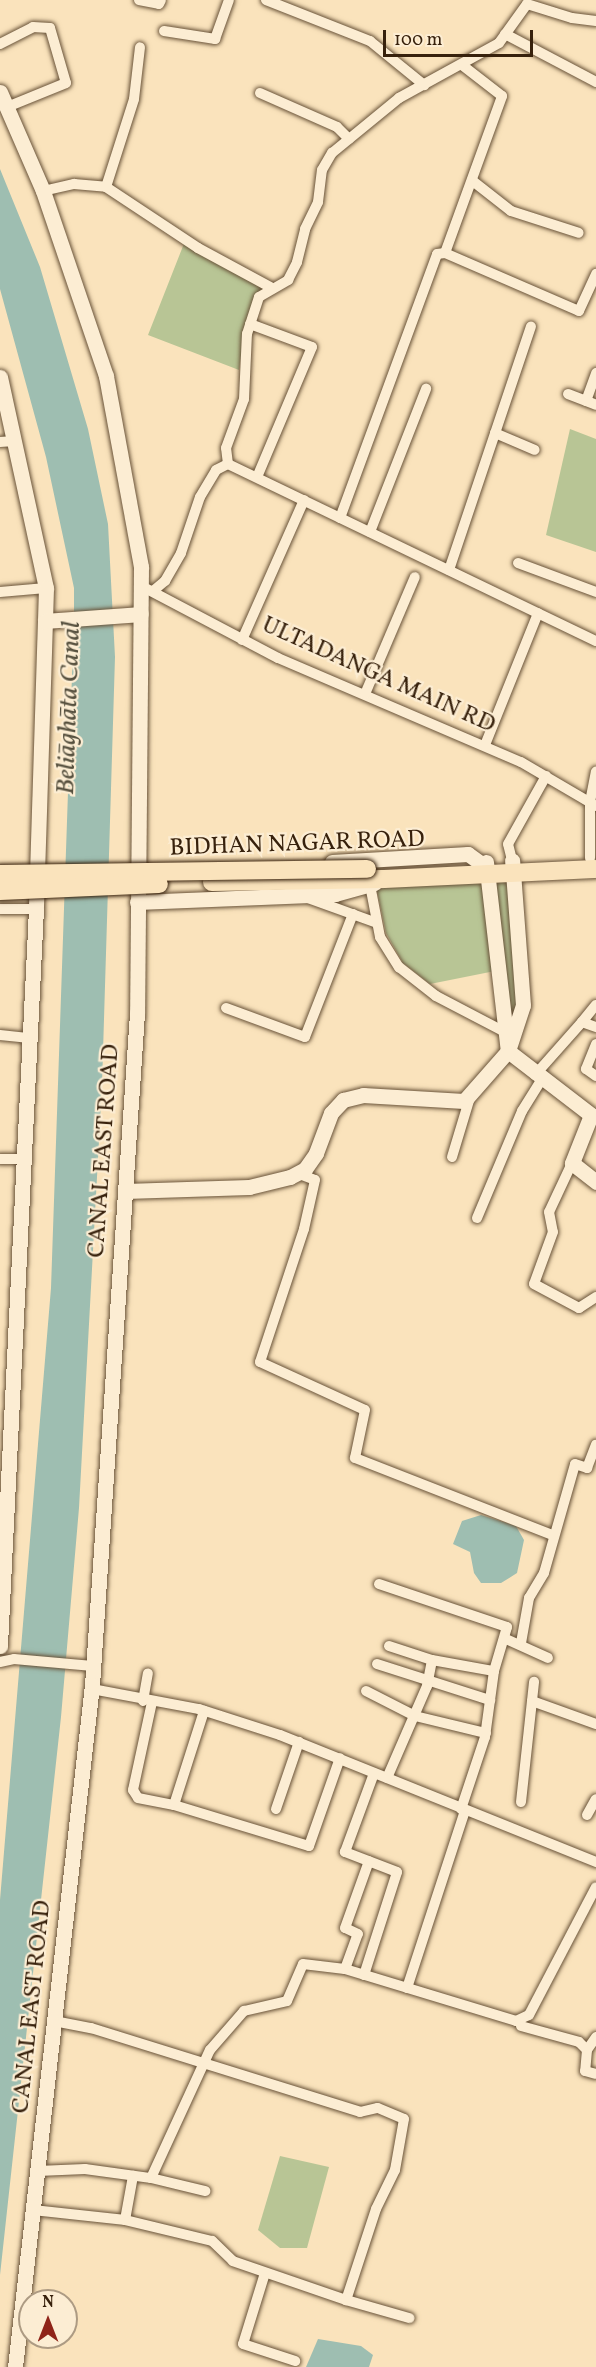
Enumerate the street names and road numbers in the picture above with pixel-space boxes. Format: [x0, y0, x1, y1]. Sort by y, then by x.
street label: ULTADANGA MAIN RD [257, 611, 499, 741]
street label: BIDHAN NAGAR ROAD [169, 826, 425, 864]
street label: CANAL EAST ROAD [83, 1043, 127, 1259]
street label: CANAL EAST ROAD [7, 1899, 59, 2115]

